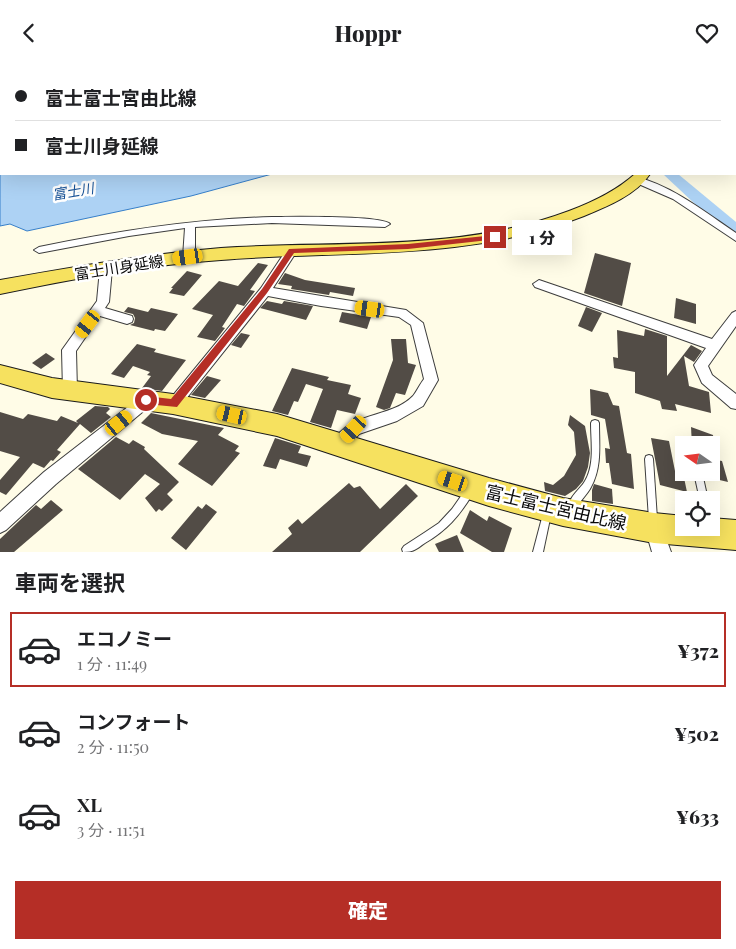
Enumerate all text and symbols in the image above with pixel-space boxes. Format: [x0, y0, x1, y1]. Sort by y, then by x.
text: Hoppr [334, 18, 402, 48]
icon: back [15, 19, 43, 47]
icon: heart [693, 19, 721, 47]
text: 富士富士宮由比線 [45, 84, 197, 110]
text: 富士川身延線 [45, 132, 159, 158]
water label: 富士川 [51, 178, 97, 204]
callout: 1 分 [512, 219, 572, 255]
route end [484, 226, 506, 248]
text: 1 分 [529, 227, 555, 248]
car [172, 247, 203, 267]
street label: 富士川身延線 [73, 250, 165, 284]
car [354, 299, 385, 319]
car [72, 308, 103, 340]
route start [135, 389, 157, 411]
car [215, 404, 248, 426]
car [102, 408, 135, 438]
car [338, 413, 369, 445]
north arrow [675, 436, 720, 481]
map controls [675, 436, 720, 536]
car [436, 469, 469, 493]
street label: 富士富士宮由比線 [483, 479, 629, 535]
button: locate [675, 491, 720, 536]
text: 車両を選択 [15, 567, 125, 597]
text: エコノミー [77, 625, 172, 651]
icon: car [17, 627, 62, 672]
text: ¥372 [677, 637, 719, 663]
text: 1 分 · 11:49 [77, 653, 147, 674]
text: コンフォート [77, 708, 190, 734]
icon: car [17, 710, 62, 755]
text: ¥502 [674, 720, 719, 746]
text: 2 分 · 11:50 [77, 736, 149, 757]
text: XL [77, 791, 102, 817]
icon: car [17, 793, 62, 838]
text: ¥633 [676, 803, 719, 829]
text: 3 分 · 11:51 [77, 819, 145, 840]
button: 確定 [15, 881, 721, 939]

